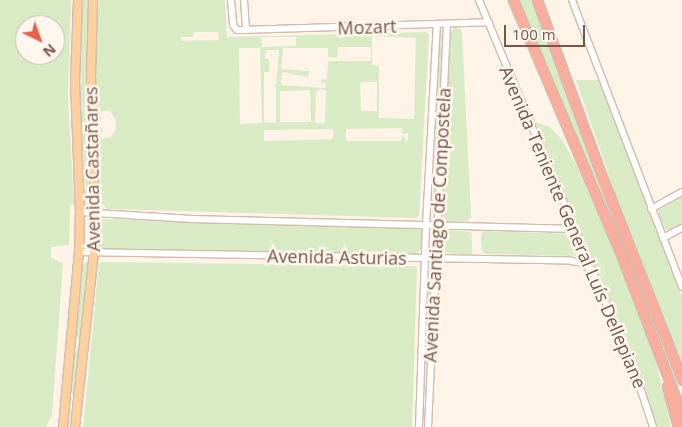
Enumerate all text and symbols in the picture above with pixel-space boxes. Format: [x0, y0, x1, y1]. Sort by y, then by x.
north arrow [15, 15, 65, 65]
street label: Mozart [337, 15, 397, 39]
scale bar [507, 15, 588, 47]
text: 100 m [512, 24, 556, 44]
text: N [39, 40, 60, 62]
street label: Avenida Teniente General Luís Dellepiane [495, 63, 651, 391]
street label: Avenida Castañares [80, 86, 104, 252]
street label: Avenida Santiago de Compostela [419, 87, 455, 363]
street label: Avenida Asturias [267, 245, 407, 269]

